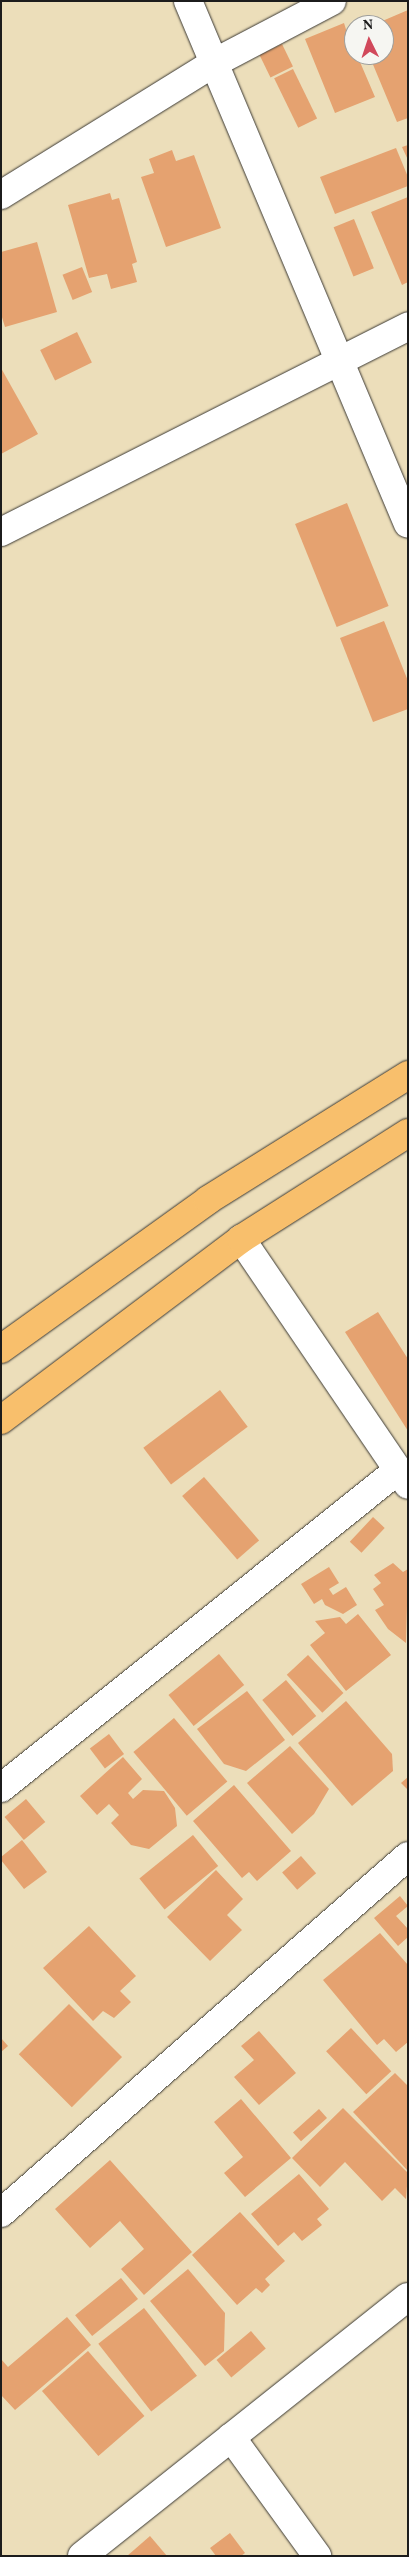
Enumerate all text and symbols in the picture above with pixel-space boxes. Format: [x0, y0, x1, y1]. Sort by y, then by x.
north arrow [344, 15, 394, 65]
text: N [362, 16, 374, 35]

